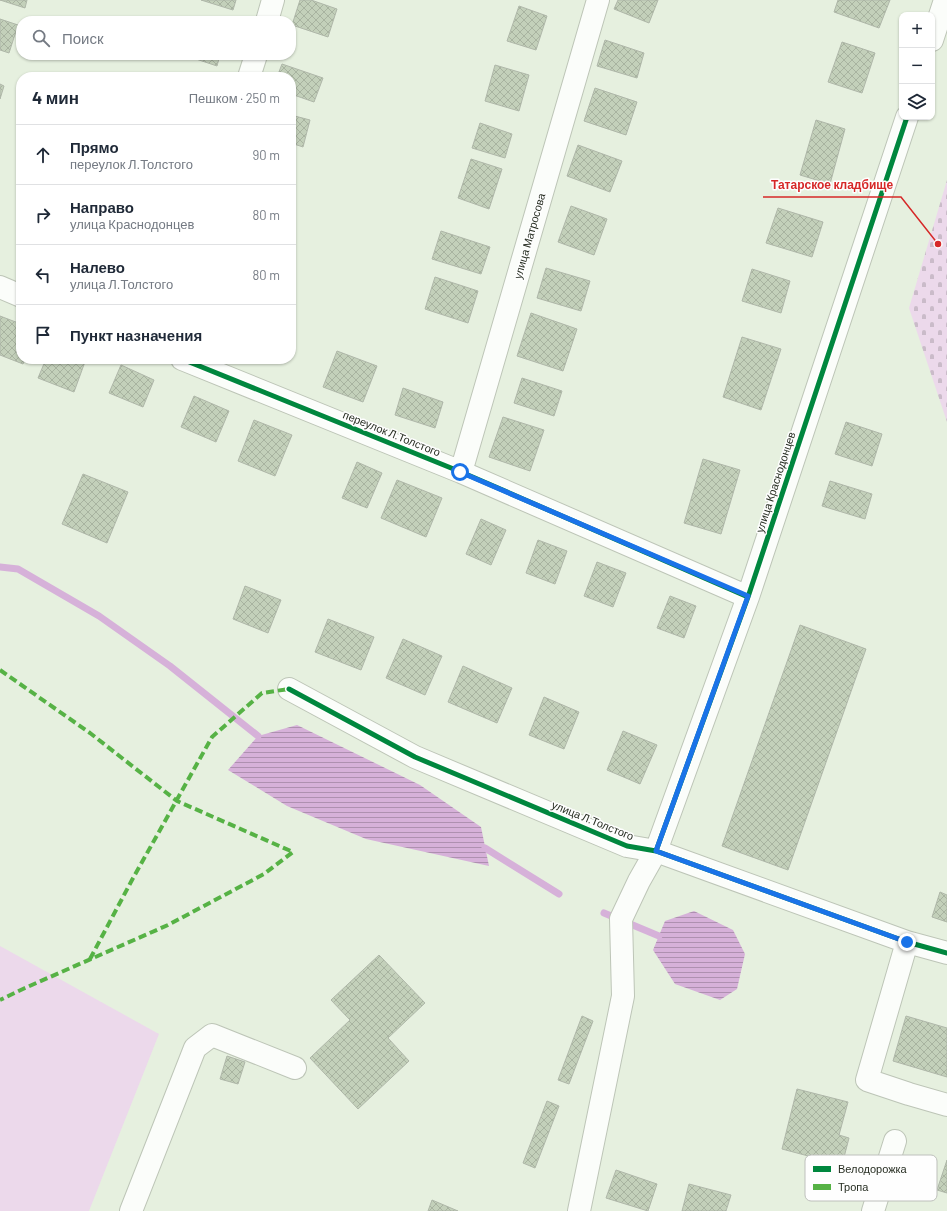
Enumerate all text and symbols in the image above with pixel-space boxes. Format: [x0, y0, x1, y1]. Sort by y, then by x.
map controls [899, 12, 935, 120]
button: + [899, 12, 935, 48]
search box [16, 16, 296, 60]
icon: search [30, 27, 52, 49]
text: Поиск [62, 29, 104, 47]
button: − [899, 48, 935, 84]
button: layers [899, 84, 935, 120]
text: 4 мин [32, 87, 79, 107]
text: Пешком · 250 m [189, 90, 280, 106]
text: Прямо [70, 138, 119, 156]
icon: ahead [32, 144, 54, 166]
text: 90 m [253, 147, 280, 163]
text: переулок Л.Толстого [70, 156, 193, 172]
callout: Татарское кладбище [763, 173, 901, 197]
text: Татарское кладбище [771, 177, 893, 192]
street label: улица Матросова [511, 191, 548, 280]
text: Направо [70, 198, 134, 216]
icon: right [32, 204, 54, 226]
text: 80 m [253, 207, 280, 223]
text: улица Краснодонцев [70, 216, 194, 232]
text: Налево [70, 258, 125, 276]
icon: left [32, 264, 54, 286]
text: 80 m [253, 267, 280, 283]
text: улица Л.Толстого [70, 276, 173, 292]
icon: arrive [32, 324, 54, 346]
text: Пункт назначения [70, 326, 202, 344]
street label: переулок Л.Толстого [341, 407, 443, 459]
street label: улица Краснодонцев [753, 430, 797, 534]
route start [451, 463, 469, 481]
street label: улица Л.Толстого [550, 798, 636, 842]
route end [898, 933, 916, 951]
legend [805, 1155, 937, 1201]
text: Велодорожка [838, 1162, 908, 1175]
text: Тропа [838, 1180, 869, 1193]

